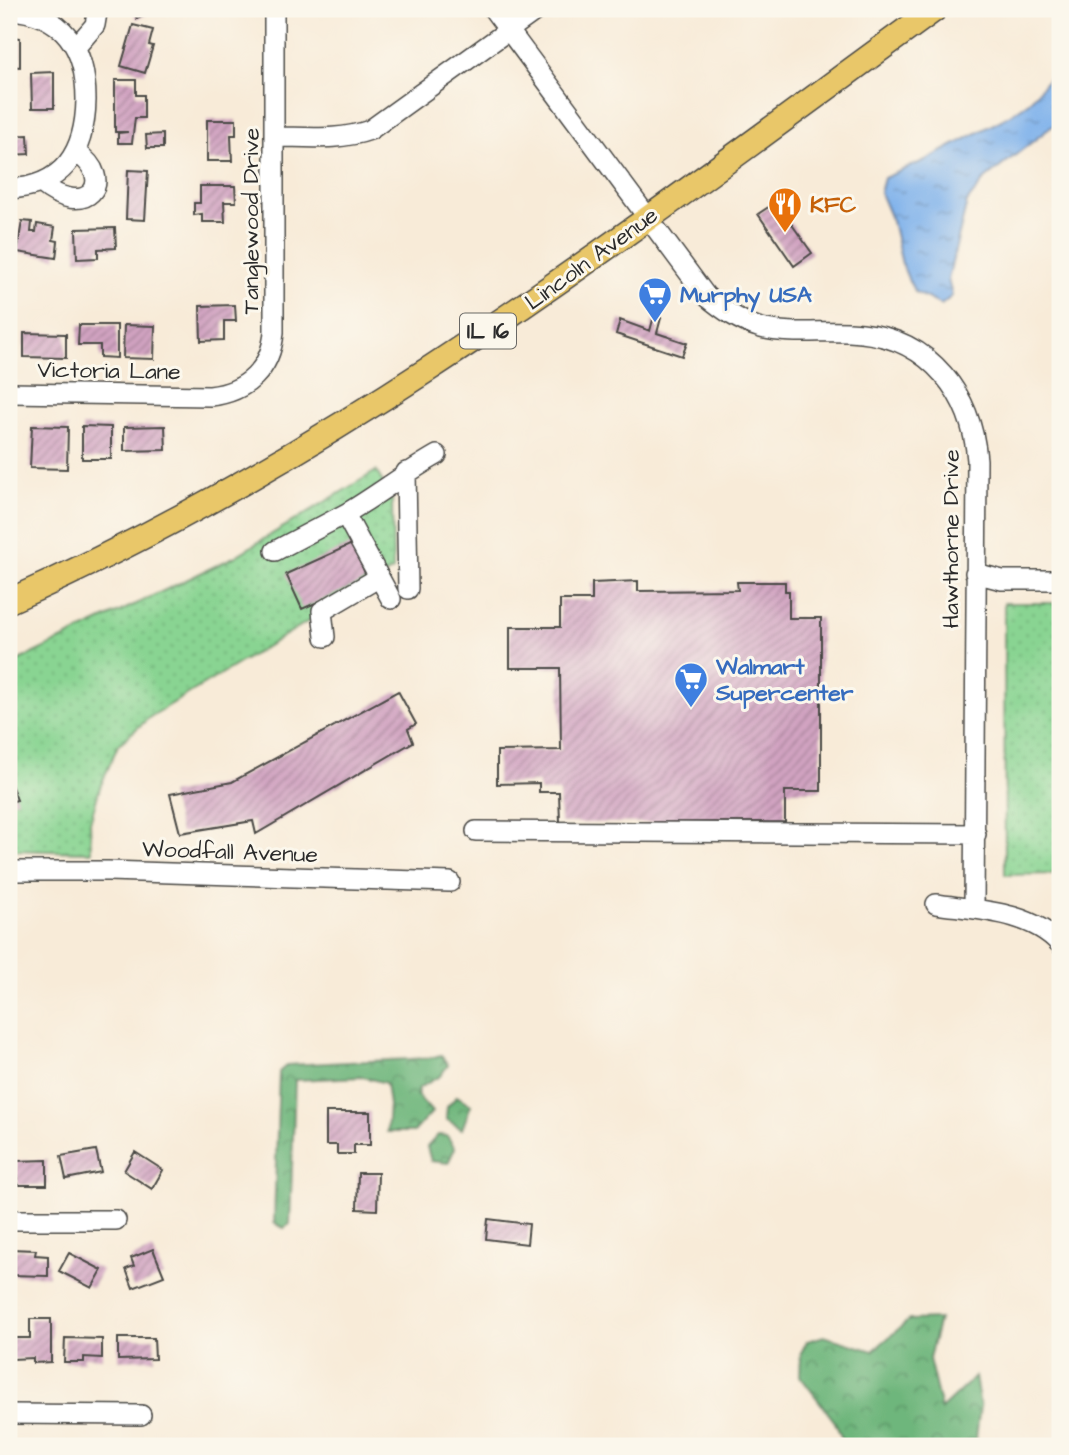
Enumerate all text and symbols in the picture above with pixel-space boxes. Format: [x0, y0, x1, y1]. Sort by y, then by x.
street label: Tanglewood Drive [235, 128, 268, 314]
restaurant icon: KFC [766, 185, 804, 234]
place label: KFC [810, 189, 857, 221]
street label: Lincoln Avenue [518, 200, 665, 318]
supermarket icon: Murphy USA [636, 275, 674, 324]
place label: Murphy USA [680, 279, 812, 313]
road number: IL 16 [460, 314, 516, 348]
street label: Victoria Lane [37, 354, 181, 388]
street label: Hawthorne Drive [935, 449, 967, 629]
place label: Walmart Supercenter [715, 651, 854, 709]
supermarket icon: Walmart Supercenter [672, 660, 710, 709]
street label: Woodfall Avenue [142, 833, 318, 871]

